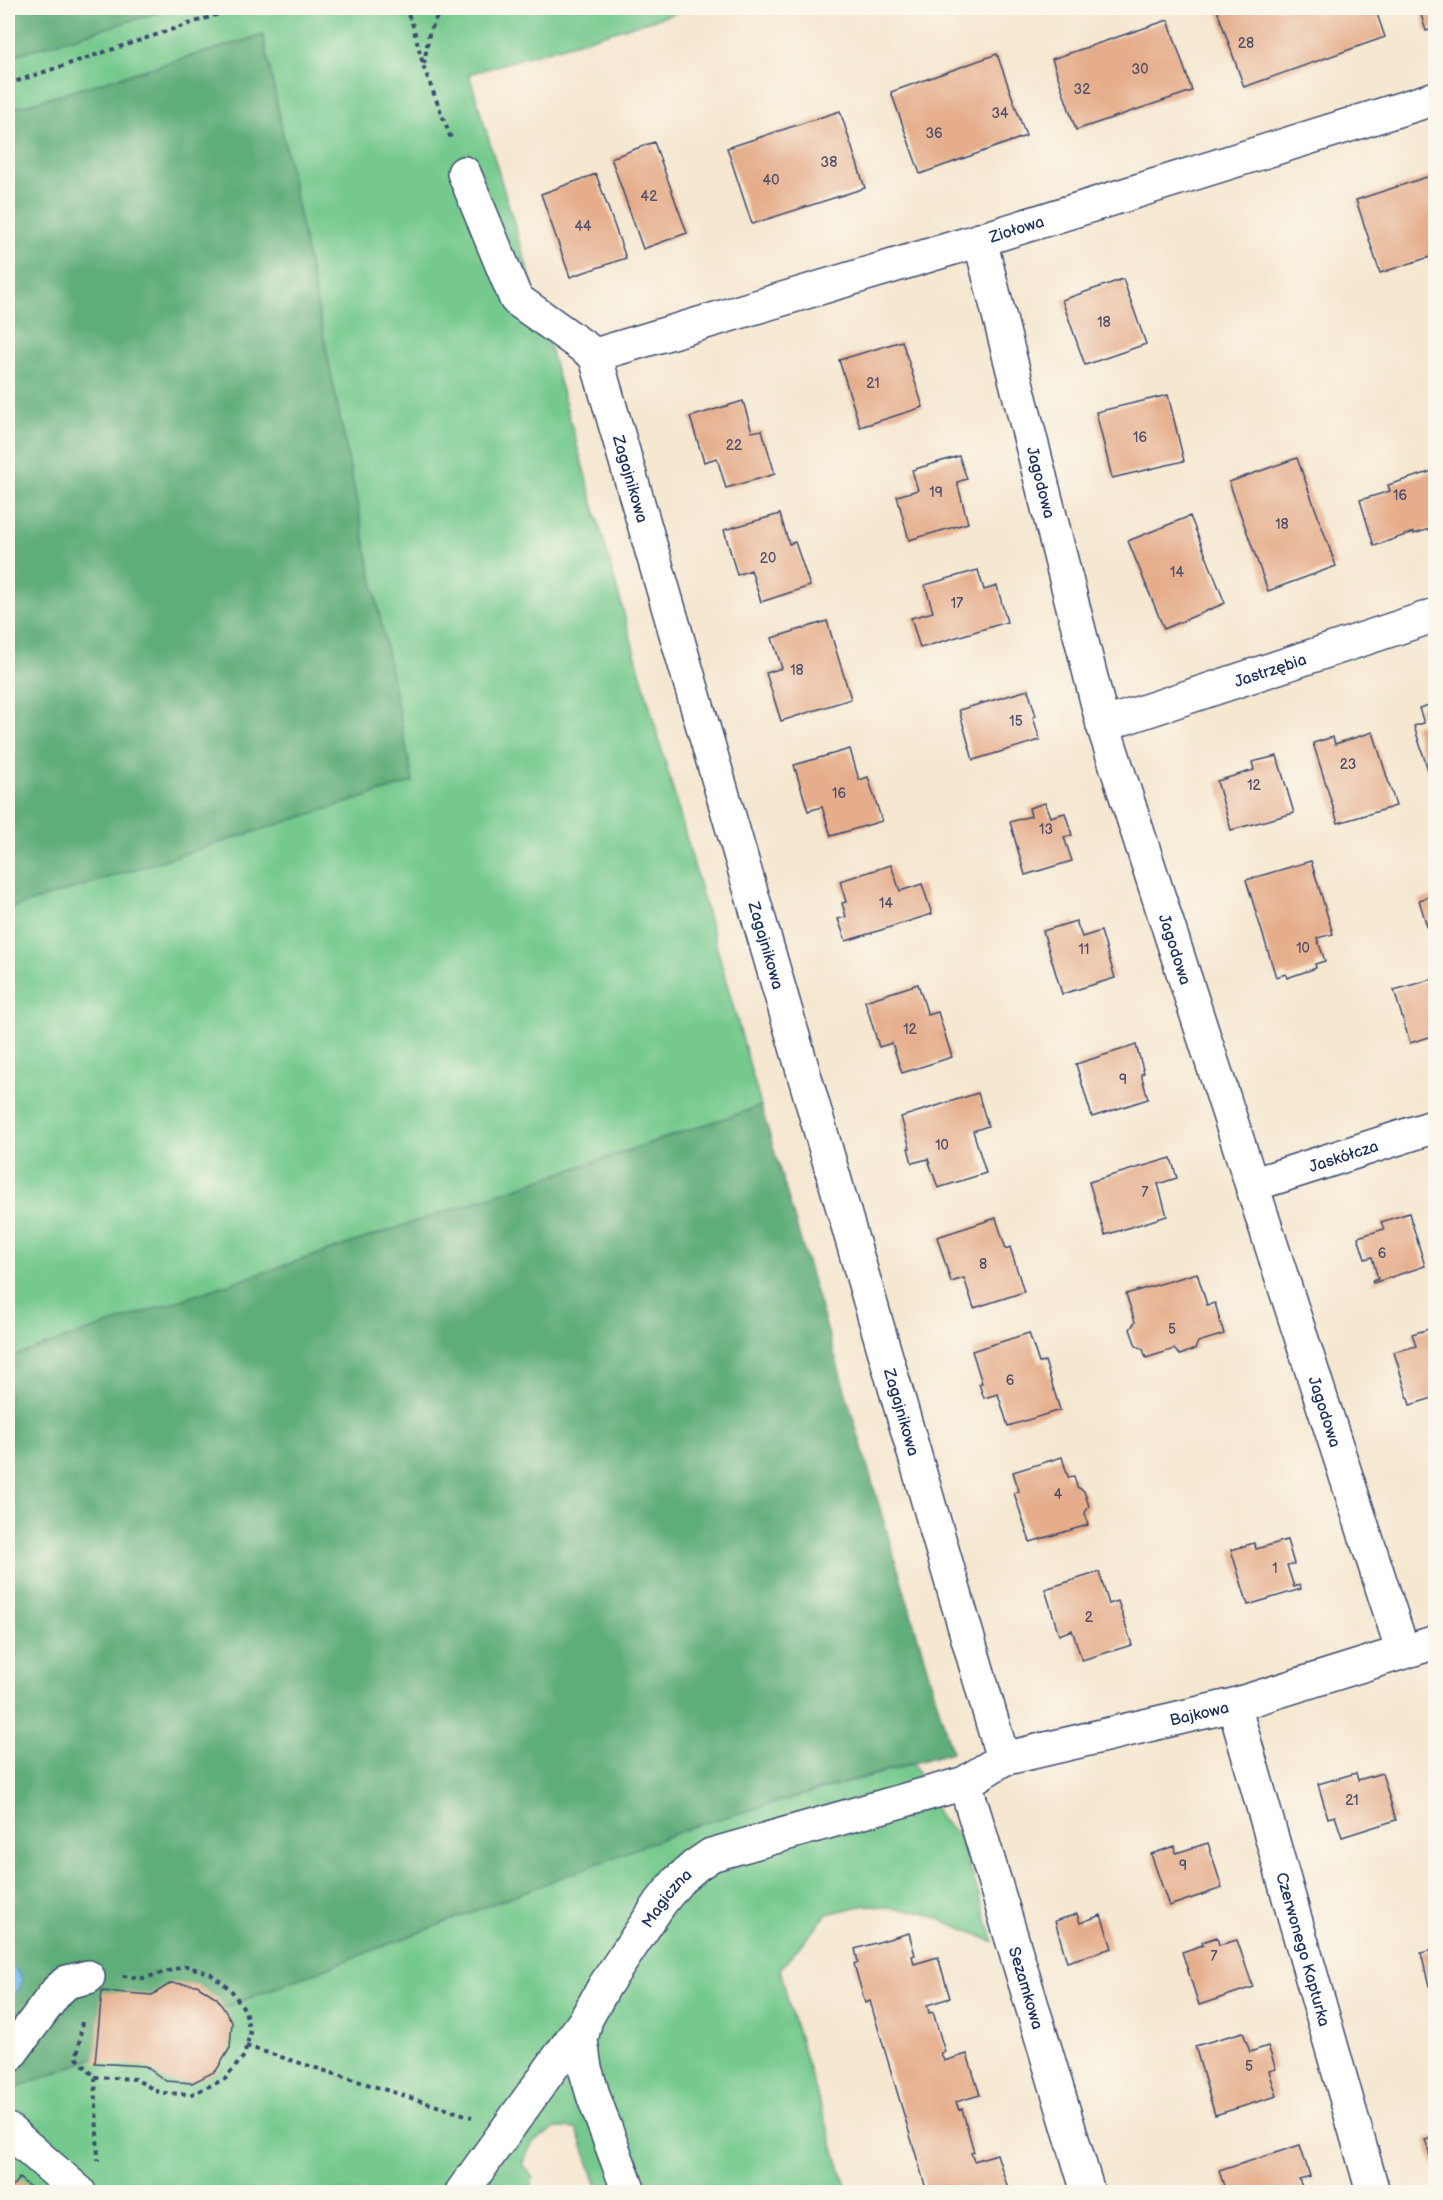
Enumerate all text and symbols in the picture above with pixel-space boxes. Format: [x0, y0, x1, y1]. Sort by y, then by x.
house number: 28 [1238, 35, 1254, 52]
house number: 30 [1132, 61, 1148, 78]
house number: 32 [1074, 81, 1091, 98]
house number: 34 [991, 105, 1009, 122]
house number: 36 [925, 125, 943, 142]
house number: 38 [821, 154, 837, 171]
house number: 40 [763, 172, 779, 189]
house number: 42 [641, 188, 658, 205]
street label: Ziołowa [986, 213, 1047, 248]
house number: 44 [574, 218, 592, 235]
house number: 18 [1097, 314, 1111, 331]
house number: 21 [866, 375, 880, 392]
house number: 16 [1133, 429, 1147, 446]
street label: Zagajnikowa [608, 432, 651, 525]
house number: 22 [726, 437, 743, 454]
street label: Jagodowa [1022, 445, 1058, 521]
house number: 19 [929, 484, 943, 501]
house number: 16 [1393, 487, 1407, 504]
house number: 18 [1275, 516, 1289, 533]
house number: 20 [760, 550, 776, 567]
house number: 14 [1170, 564, 1184, 581]
house number: 17 [951, 595, 963, 612]
street label: Jastrzębia [1232, 650, 1309, 692]
house number: 18 [790, 662, 804, 679]
house number: 15 [1009, 713, 1023, 730]
house number: 23 [1340, 756, 1356, 773]
house number: 12 [1247, 777, 1262, 794]
house number: 16 [832, 785, 846, 802]
house number: 13 [1039, 821, 1053, 838]
house number: 14 [879, 895, 893, 912]
street label: Zagajnikowa [743, 899, 787, 992]
street label: Jagodowa [1154, 912, 1194, 987]
house number: 10 [1296, 940, 1310, 957]
house number: 11 [1079, 941, 1089, 958]
house number: 12 [903, 1021, 918, 1038]
house number: 9 [1119, 1071, 1127, 1088]
house number: 10 [935, 1137, 949, 1154]
street label: Jaskółcza [1307, 1137, 1381, 1177]
house number: 7 [1142, 1184, 1149, 1201]
house number: 6 [1378, 1245, 1387, 1262]
house number: 8 [979, 1256, 987, 1273]
house number: 5 [1168, 1321, 1176, 1338]
street label: Zagajnikowa [879, 1366, 922, 1458]
house number: 6 [1006, 1372, 1015, 1389]
street label: Jagodowa [1303, 1374, 1344, 1450]
house number: 4 [1054, 1486, 1063, 1503]
house number: 1 [1272, 1560, 1278, 1577]
house number: 2 [1085, 1609, 1094, 1626]
street label: Bajkowa [1168, 1699, 1231, 1731]
house number: 21 [1345, 1792, 1359, 1809]
house number: 9 [1179, 1857, 1187, 1874]
street label: Magiczna [638, 1865, 696, 1932]
street label: Czerwonego Kapturka [1271, 1870, 1333, 2029]
street label: Sezamkowa [1004, 1945, 1047, 2032]
house number: 7 [1211, 1948, 1218, 1965]
house number: 5 [1245, 2058, 1253, 2075]

